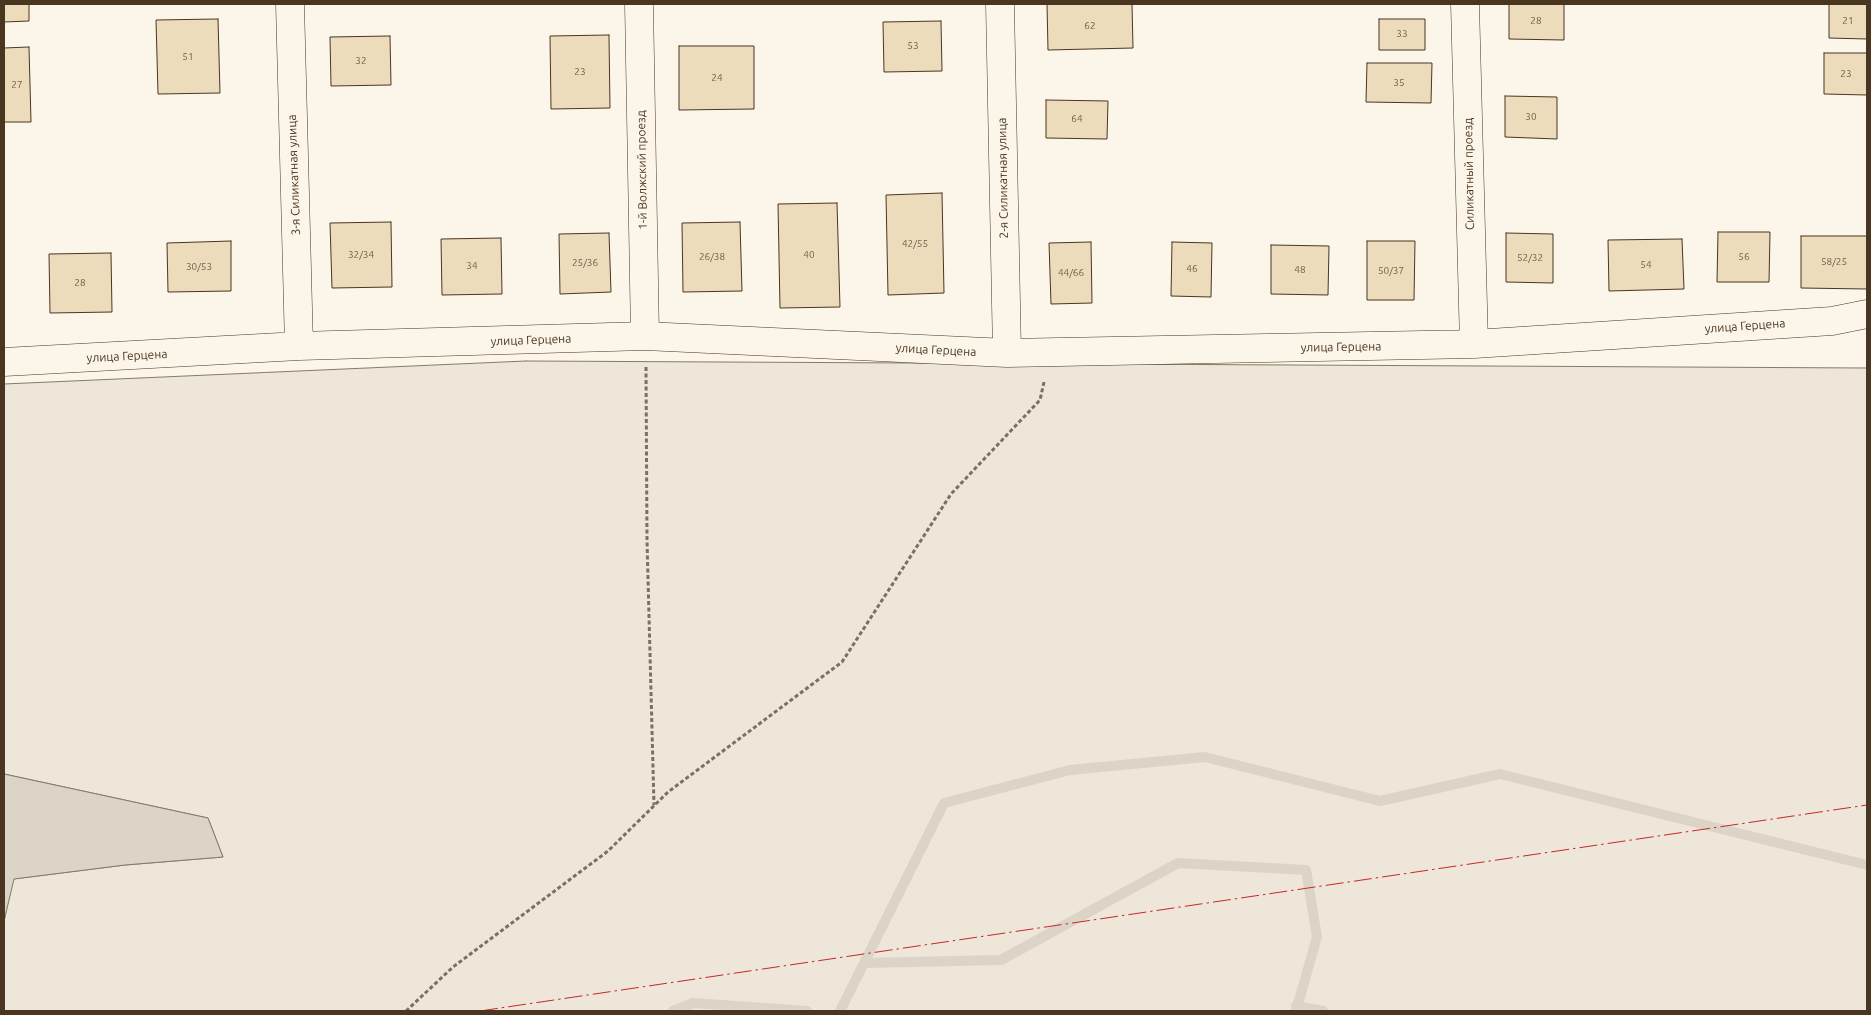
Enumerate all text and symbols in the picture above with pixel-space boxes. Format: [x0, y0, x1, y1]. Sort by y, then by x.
house number: 28 [1530, 15, 1542, 27]
house number: 21 [1842, 15, 1854, 27]
house number: 62 [1084, 20, 1096, 32]
house number: 33 [1396, 28, 1408, 40]
house number: 53 [907, 40, 919, 52]
house number: 51 [182, 51, 194, 63]
house number: 32 [355, 55, 367, 67]
house number: 23 [574, 66, 586, 78]
house number: 23 [1840, 68, 1852, 80]
house number: 24 [711, 72, 723, 84]
house number: 35 [1393, 77, 1405, 89]
house number: 27 [11, 79, 23, 91]
street label: 1-й Волжский проезд [634, 110, 650, 230]
house number: 30 [1525, 111, 1537, 123]
house number: 64 [1071, 113, 1083, 125]
street label: 3-я Силикатная улица [285, 114, 303, 236]
street label: 2-я Силикатная улица [995, 117, 1011, 239]
street label: Силикатный проезд [1461, 118, 1477, 230]
house number: 42/55 [902, 238, 928, 250]
house number: 32/34 [348, 249, 374, 261]
house number: 40 [803, 249, 815, 261]
house number: 26/38 [699, 251, 725, 263]
house number: 56 [1738, 251, 1750, 263]
house number: 52/32 [1517, 252, 1543, 264]
house number: 58/25 [1821, 256, 1847, 268]
house number: 25/36 [572, 257, 598, 269]
house number: 54 [1640, 259, 1652, 271]
house number: 34 [466, 260, 478, 272]
house number: 30/53 [186, 261, 212, 273]
house number: 46 [1186, 263, 1198, 275]
house number: 48 [1294, 264, 1306, 276]
house number: 50/37 [1378, 265, 1404, 277]
house number: 44/66 [1058, 267, 1084, 279]
house number: 28 [74, 277, 86, 289]
street label: улица Герцена [1704, 316, 1786, 336]
street label: улица Герцена [490, 331, 572, 349]
street label: улица Герцена [1300, 339, 1382, 355]
street label: улица Герцена [895, 341, 977, 359]
street label: улица Герцена [86, 347, 168, 365]

